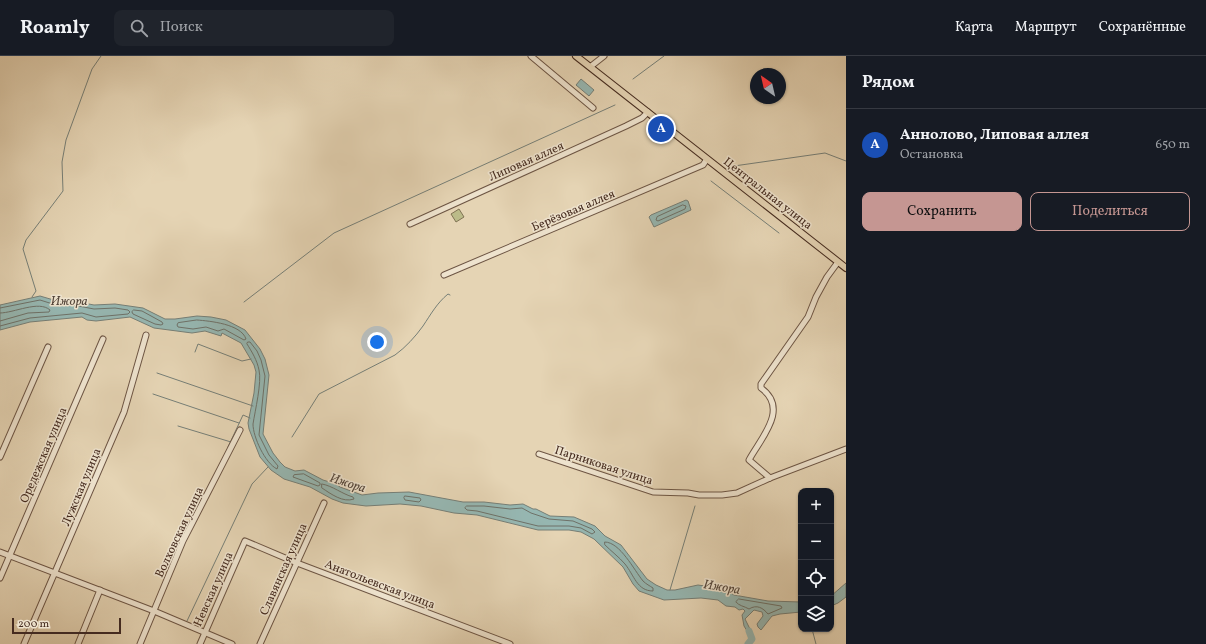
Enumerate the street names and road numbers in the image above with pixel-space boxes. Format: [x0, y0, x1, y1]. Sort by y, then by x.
street label: Липовая аллея [486, 138, 566, 186]
street label: Центральная улица [720, 154, 815, 234]
street label: Берёзовая аллея [529, 186, 617, 236]
street label: Оредежская улица [17, 405, 71, 506]
street label: Парниковая улица [553, 443, 655, 489]
street label: Лужская улица [58, 446, 106, 529]
street label: Волховская улица [152, 484, 208, 580]
street label: Славянская улица [256, 521, 311, 618]
street label: Невская улица [190, 549, 238, 629]
street label: Анатольевская улица [322, 556, 437, 613]

